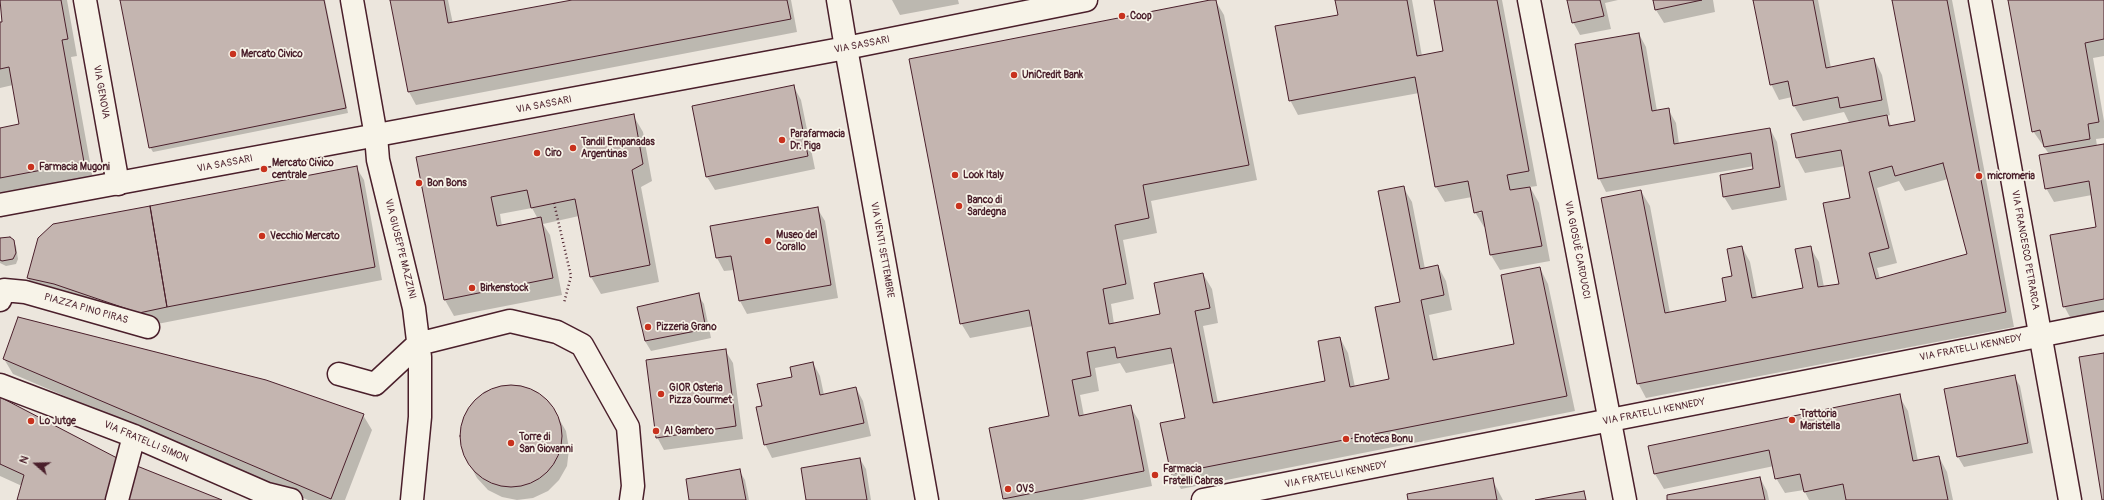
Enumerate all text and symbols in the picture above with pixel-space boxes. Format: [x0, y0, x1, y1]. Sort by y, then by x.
place label: Coop [1130, 10, 1152, 22]
marker: Coop [1117, 11, 1127, 21]
street label: VIA SASSARI [833, 34, 891, 56]
place label: Mercato Civico [241, 48, 303, 60]
marker: Mercato Civico [228, 49, 238, 59]
street label: VIA GENOVA [90, 64, 112, 120]
place label: UniCredit Bank [1022, 69, 1083, 81]
marker: UniCredit Bank [1009, 70, 1019, 80]
street label: VIA SASSARI [515, 94, 573, 116]
place label: Parafarmacia Dr. Piga [790, 128, 845, 152]
marker: Parafarmacia Dr. Piga [777, 135, 787, 145]
place label: Tandil Empanadas Argentinas [581, 136, 655, 160]
marker: Tandil Empanadas Argentinas [568, 143, 578, 153]
place label: Ciro [545, 147, 562, 159]
marker: Ciro [532, 148, 542, 158]
street label: VIA SASSARI [196, 153, 254, 175]
place label: Mercato Civico centrale [272, 157, 334, 180]
place label: Farmacia Mugoni [39, 161, 110, 173]
marker: Farmacia Mugoni [26, 162, 36, 172]
marker: Mercato Civico centrale [259, 164, 269, 174]
place label: Look Italy [963, 169, 1004, 181]
marker: Look Italy [950, 170, 960, 180]
place label: micromeria [1987, 170, 2035, 182]
marker: micromeria [1974, 171, 1984, 181]
place label: Bon Bons [427, 177, 467, 189]
marker: Bon Bons [414, 178, 424, 188]
street label: VIA FRANCESCO PETRARCA [2009, 189, 2041, 311]
place label: Banco di Sardegna [967, 194, 1006, 218]
street label: VIA GIUSEPPE MAZZINI [382, 198, 418, 300]
street label: VIA GIOSUÈ CARDUCCI [1562, 200, 1592, 300]
street label: VIA VENTI SETTEMBRE [868, 201, 896, 299]
marker: Banco di Sardegna [954, 201, 964, 211]
place label: Museo del Corallo [776, 229, 817, 252]
place label: Vecchio Mercato [270, 230, 340, 242]
marker: Vecchio Mercato [257, 231, 267, 241]
marker: Museo del Corallo [763, 236, 773, 246]
place label: Birkenstock [480, 282, 528, 294]
marker: Birkenstock [467, 283, 477, 293]
street label: PIAZZA PINO PIRAS [42, 291, 130, 327]
place label: Pizzeria Grano [656, 321, 717, 333]
marker: Pizzeria Grano [643, 322, 653, 332]
street label: VIA FRATELLI KENNEDY [1919, 332, 2023, 364]
place label: GIOR Osteria Pizza Gourmet [669, 382, 732, 406]
marker: GIOR Osteria Pizza Gourmet [656, 389, 666, 399]
street label: VIA FRATELLI KENNEDY [1602, 396, 1706, 428]
place label: Trattoria Maristella [1800, 408, 1840, 432]
place label: Lo Jutge [39, 415, 76, 427]
marker: Trattoria Maristella [1787, 415, 1797, 425]
marker: Lo Jutge [26, 416, 36, 426]
street label: VIA FRATELLI SIMON [102, 419, 190, 465]
place label: Al Gambero [664, 425, 714, 437]
marker: Al Gambero [651, 426, 661, 436]
place label: Torre di San Giovanni [519, 431, 573, 454]
place label: Enoteca Bonu [1354, 433, 1413, 445]
marker: Enoteca Bonu [1341, 434, 1351, 444]
marker: Torre di San Giovanni [506, 438, 516, 448]
north arrow [16, 444, 56, 484]
text: N [17, 454, 32, 465]
street label: VIA FRATELLI KENNEDY [1284, 459, 1388, 491]
place label: Farmacia Fratelli Cabras [1163, 463, 1223, 486]
marker: Farmacia Fratelli Cabras [1150, 470, 1160, 480]
place label: OVS [1016, 483, 1034, 495]
marker: OVS [1003, 484, 1013, 494]

